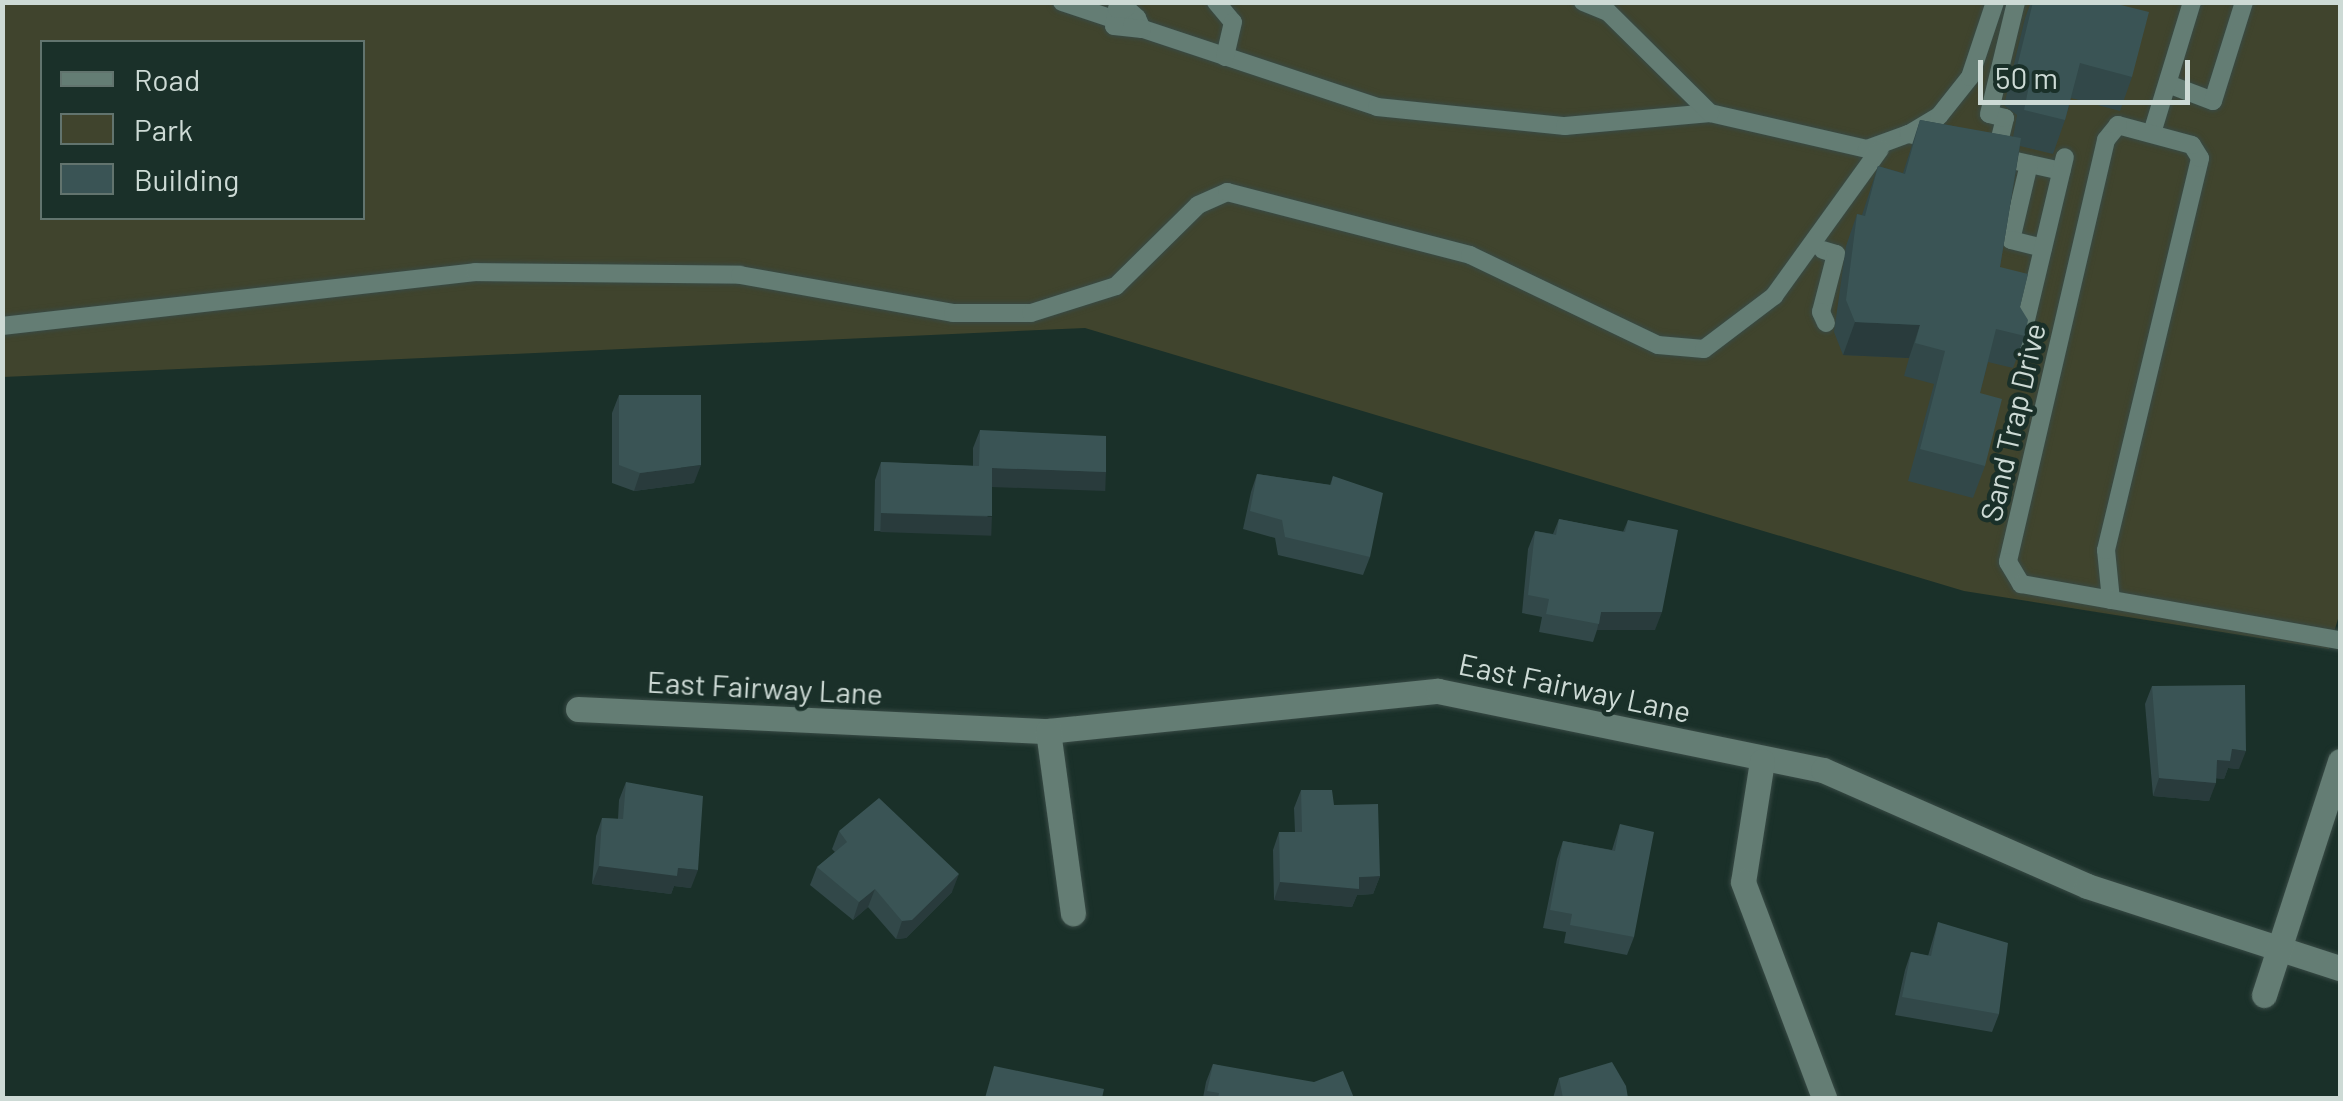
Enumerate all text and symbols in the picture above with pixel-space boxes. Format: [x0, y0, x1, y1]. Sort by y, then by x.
legend [40, 40, 365, 220]
scale bar [1983, 40, 2196, 102]
text: 50 m [1995, 59, 2058, 95]
text: Road [134, 61, 200, 97]
text: Park [134, 111, 193, 147]
text: Building [134, 161, 239, 197]
street label: Sand Trap Drive [1972, 319, 2052, 525]
street label: East Fairway Lane [1456, 645, 1694, 729]
street label: East Fairway Lane [646, 663, 884, 711]

